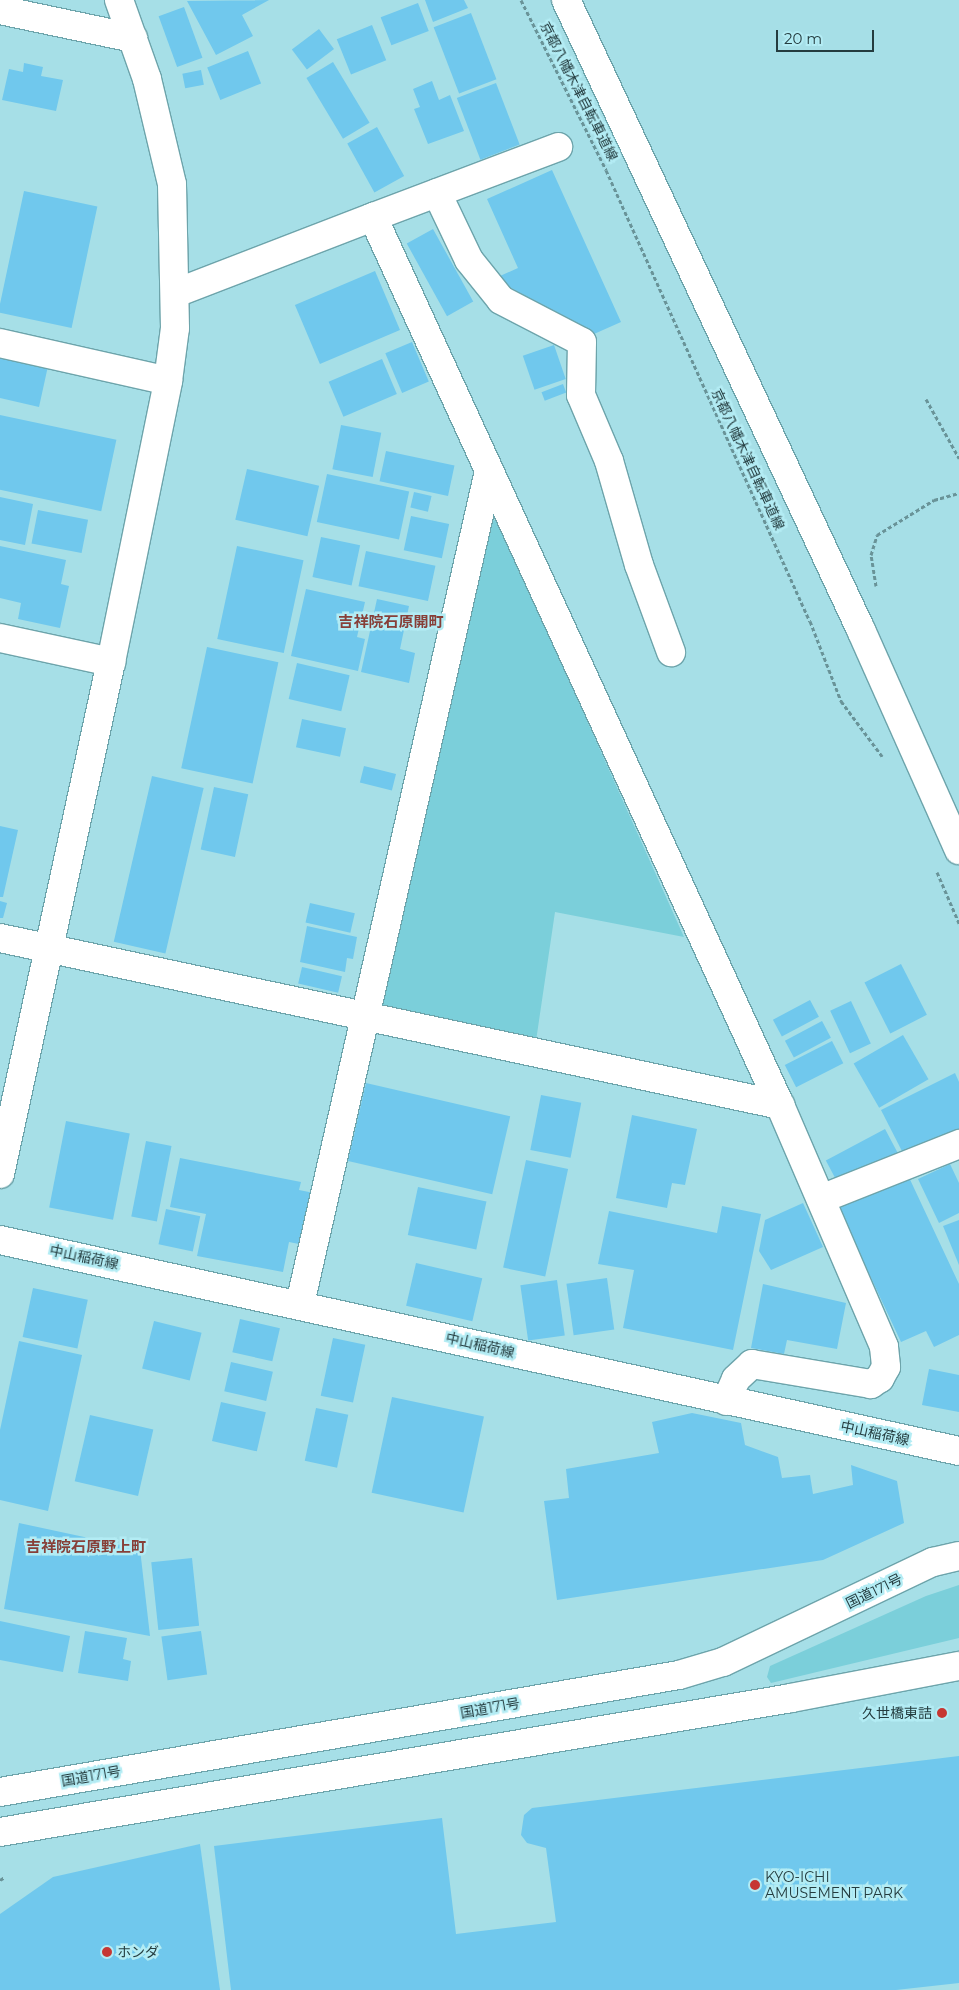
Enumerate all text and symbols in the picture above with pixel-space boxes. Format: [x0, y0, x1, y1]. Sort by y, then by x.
street label: 京都八幡木津自転車道線 [537, 19, 621, 163]
scale bar [779, 20, 876, 52]
text: 20 m [784, 29, 822, 48]
street label: 京都八幡木津自転車道線 [708, 386, 788, 532]
district label: 吉祥院石原開町 [339, 613, 443, 631]
street label: 中山稲荷線 [48, 1242, 120, 1272]
street label: 中山稲荷線 [444, 1329, 516, 1361]
street label: 中山稲荷線 [839, 1418, 911, 1448]
district label: 吉祥院石原野上町 [26, 1538, 146, 1556]
street label: 国道171号 [843, 1570, 905, 1612]
street label: 国道171号 [459, 1694, 521, 1722]
place label: 久世橋東詰 [862, 1705, 932, 1721]
marker: 久世橋東詰 [936, 1707, 948, 1719]
street label: 国道171号 [60, 1762, 122, 1790]
place label: KYO-ICHI AMUSEMENT PARK [765, 1869, 903, 1901]
marker: KYO-ICHI AMUSEMENT PARK [749, 1879, 761, 1891]
place label: ホンダ [117, 1944, 159, 1960]
marker: ホンダ [101, 1946, 113, 1958]

